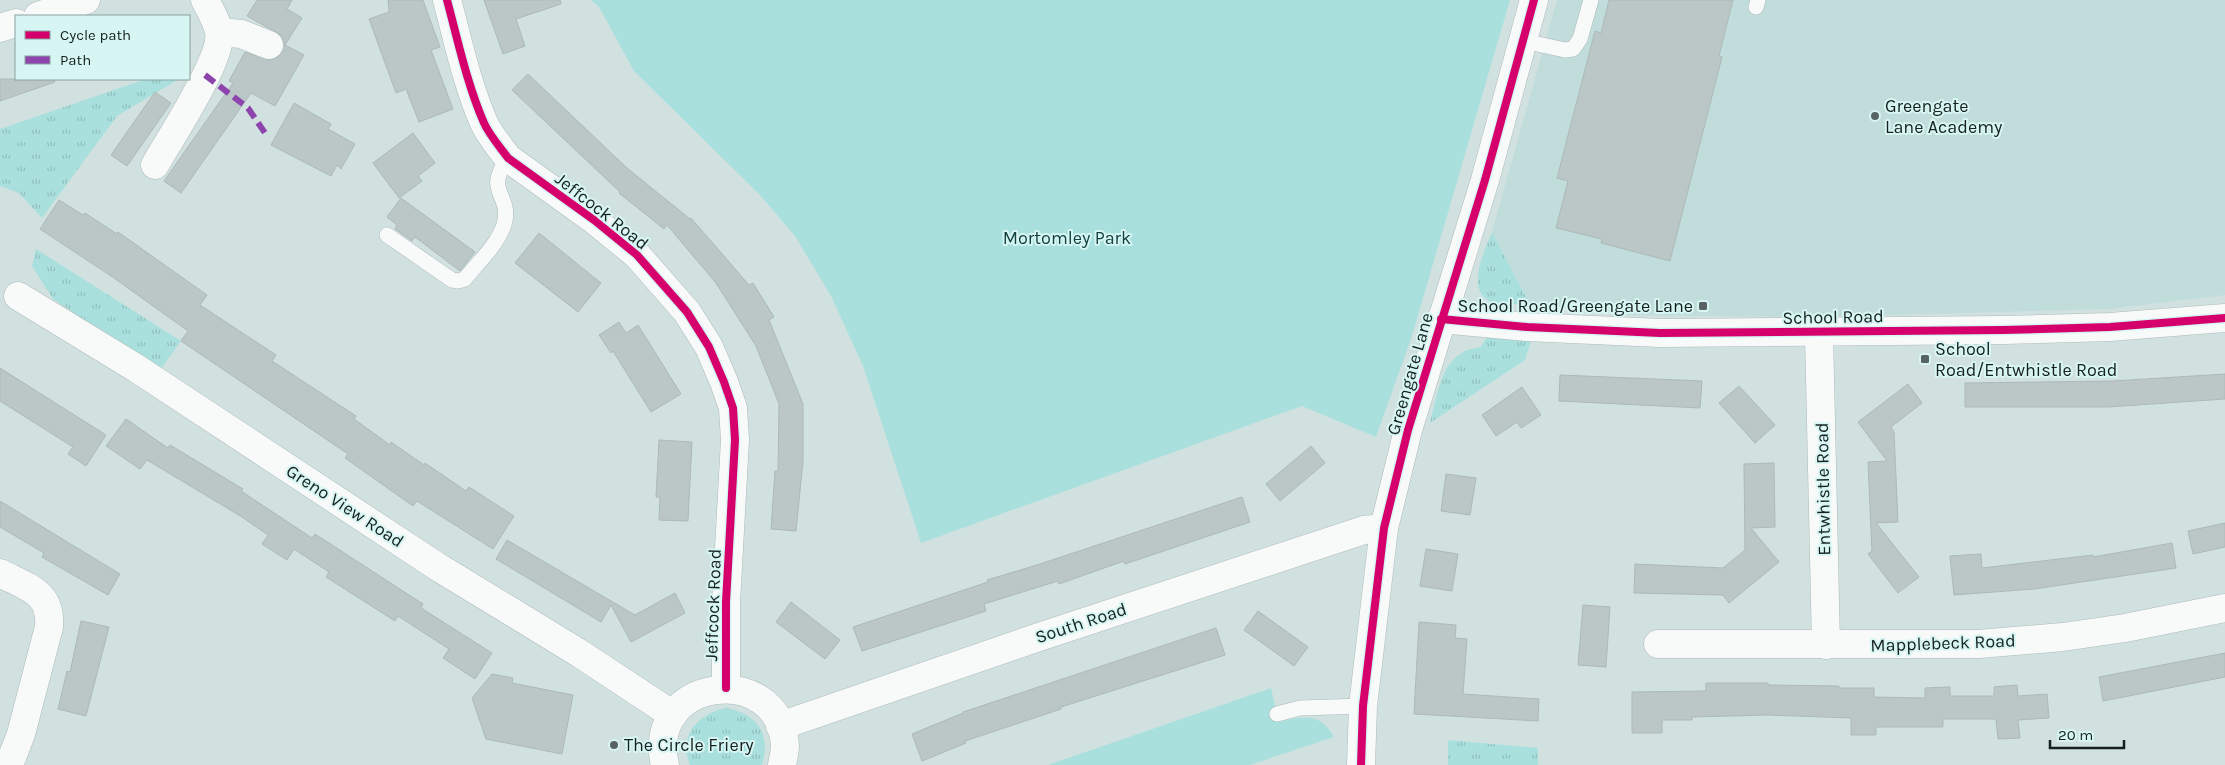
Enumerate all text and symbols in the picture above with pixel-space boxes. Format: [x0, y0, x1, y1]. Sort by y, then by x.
legend [15, 15, 190, 80]
text: Cycle path [60, 26, 131, 44]
text: Path [60, 51, 91, 69]
place label: Greengate Lane Academy [1885, 95, 2003, 138]
marker: Greengate Lane Academy [1869, 110, 1881, 122]
street label: Jeffcock Road [551, 168, 653, 254]
park label: Mortomley Park [1003, 227, 1131, 249]
place label: School Road/Greengate Lane [1458, 295, 1693, 317]
marker: School Road/Greengate Lane [1697, 300, 1709, 312]
street label: School Road [1782, 305, 1884, 329]
street label: Greengate Lane [1382, 310, 1438, 438]
place label: School Road/Entwhistle Road [1935, 338, 2117, 381]
marker: School Road/Entwhistle Road [1919, 353, 1931, 365]
street label: Entwhistle Road [1811, 422, 1835, 556]
street label: Greno View Road [282, 460, 408, 552]
street label: Jeffcock Road [700, 548, 726, 662]
street label: South Road [1032, 598, 1130, 648]
street label: Mapplebeck Road [1870, 629, 2016, 657]
scale bar [2050, 718, 2124, 750]
text: 20 m [2058, 726, 2093, 744]
place label: The Circle Friery [624, 734, 754, 756]
marker: The Circle Friery [608, 739, 620, 751]

